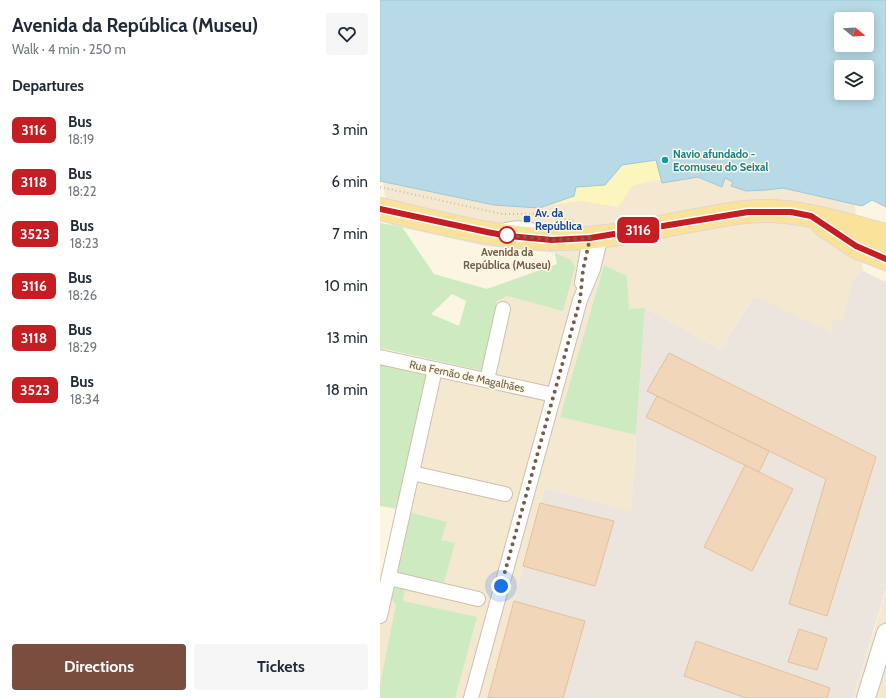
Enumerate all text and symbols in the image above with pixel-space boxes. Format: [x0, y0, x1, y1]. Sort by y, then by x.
north arrow [834, 12, 874, 52]
map controls [834, 12, 874, 100]
button: heart [326, 13, 368, 55]
text: Avenida da República (Museu) [12, 14, 258, 37]
text: Walk · 4 min · 250 m [12, 41, 126, 57]
button: layers [834, 60, 874, 100]
text: Departures [12, 77, 84, 95]
text: Bus [68, 113, 92, 131]
text: 3116 [21, 121, 47, 139]
text: 3 min [332, 121, 368, 139]
text: 18:19 [68, 131, 94, 147]
place label: Navio afundado - Ecomuseu do Seixal [673, 147, 768, 174]
marker: Navio afundado - Ecomuseu do Seixal [660, 155, 670, 165]
text: Bus [68, 165, 92, 183]
text: 3118 [21, 173, 47, 191]
text: 6 min [331, 173, 368, 191]
text: 18:22 [68, 183, 96, 199]
place label: Av. da República [535, 206, 583, 233]
marker: Av. da República [522, 214, 532, 224]
text: Bus [70, 217, 94, 235]
line badge: 3116 [610, 217, 666, 243]
text: 3116 [625, 221, 651, 239]
text: 3523 [20, 225, 50, 243]
text: 7 min [332, 225, 368, 243]
marker: Avenida da República (Museu) [498, 226, 516, 244]
text: 18:23 [70, 235, 99, 251]
place label: Avenida da República (Museu) [463, 245, 551, 272]
text: Bus [68, 269, 92, 287]
text: 3116 [21, 277, 47, 295]
text: 10 min [325, 277, 368, 295]
text: 18:26 [68, 287, 97, 303]
text: Bus [68, 321, 92, 339]
text: 3118 [21, 329, 47, 347]
text: 13 min [327, 329, 368, 347]
text: 18:29 [68, 339, 97, 355]
street label: Rua Fernão de Magalhães [408, 357, 526, 395]
text: Bus [70, 373, 94, 391]
text: 3523 [20, 381, 50, 399]
text: 18 min [326, 381, 368, 399]
text: 18:34 [70, 391, 99, 407]
your location [491, 576, 511, 596]
button: Directions [12, 644, 186, 690]
button: Tickets [194, 644, 368, 690]

